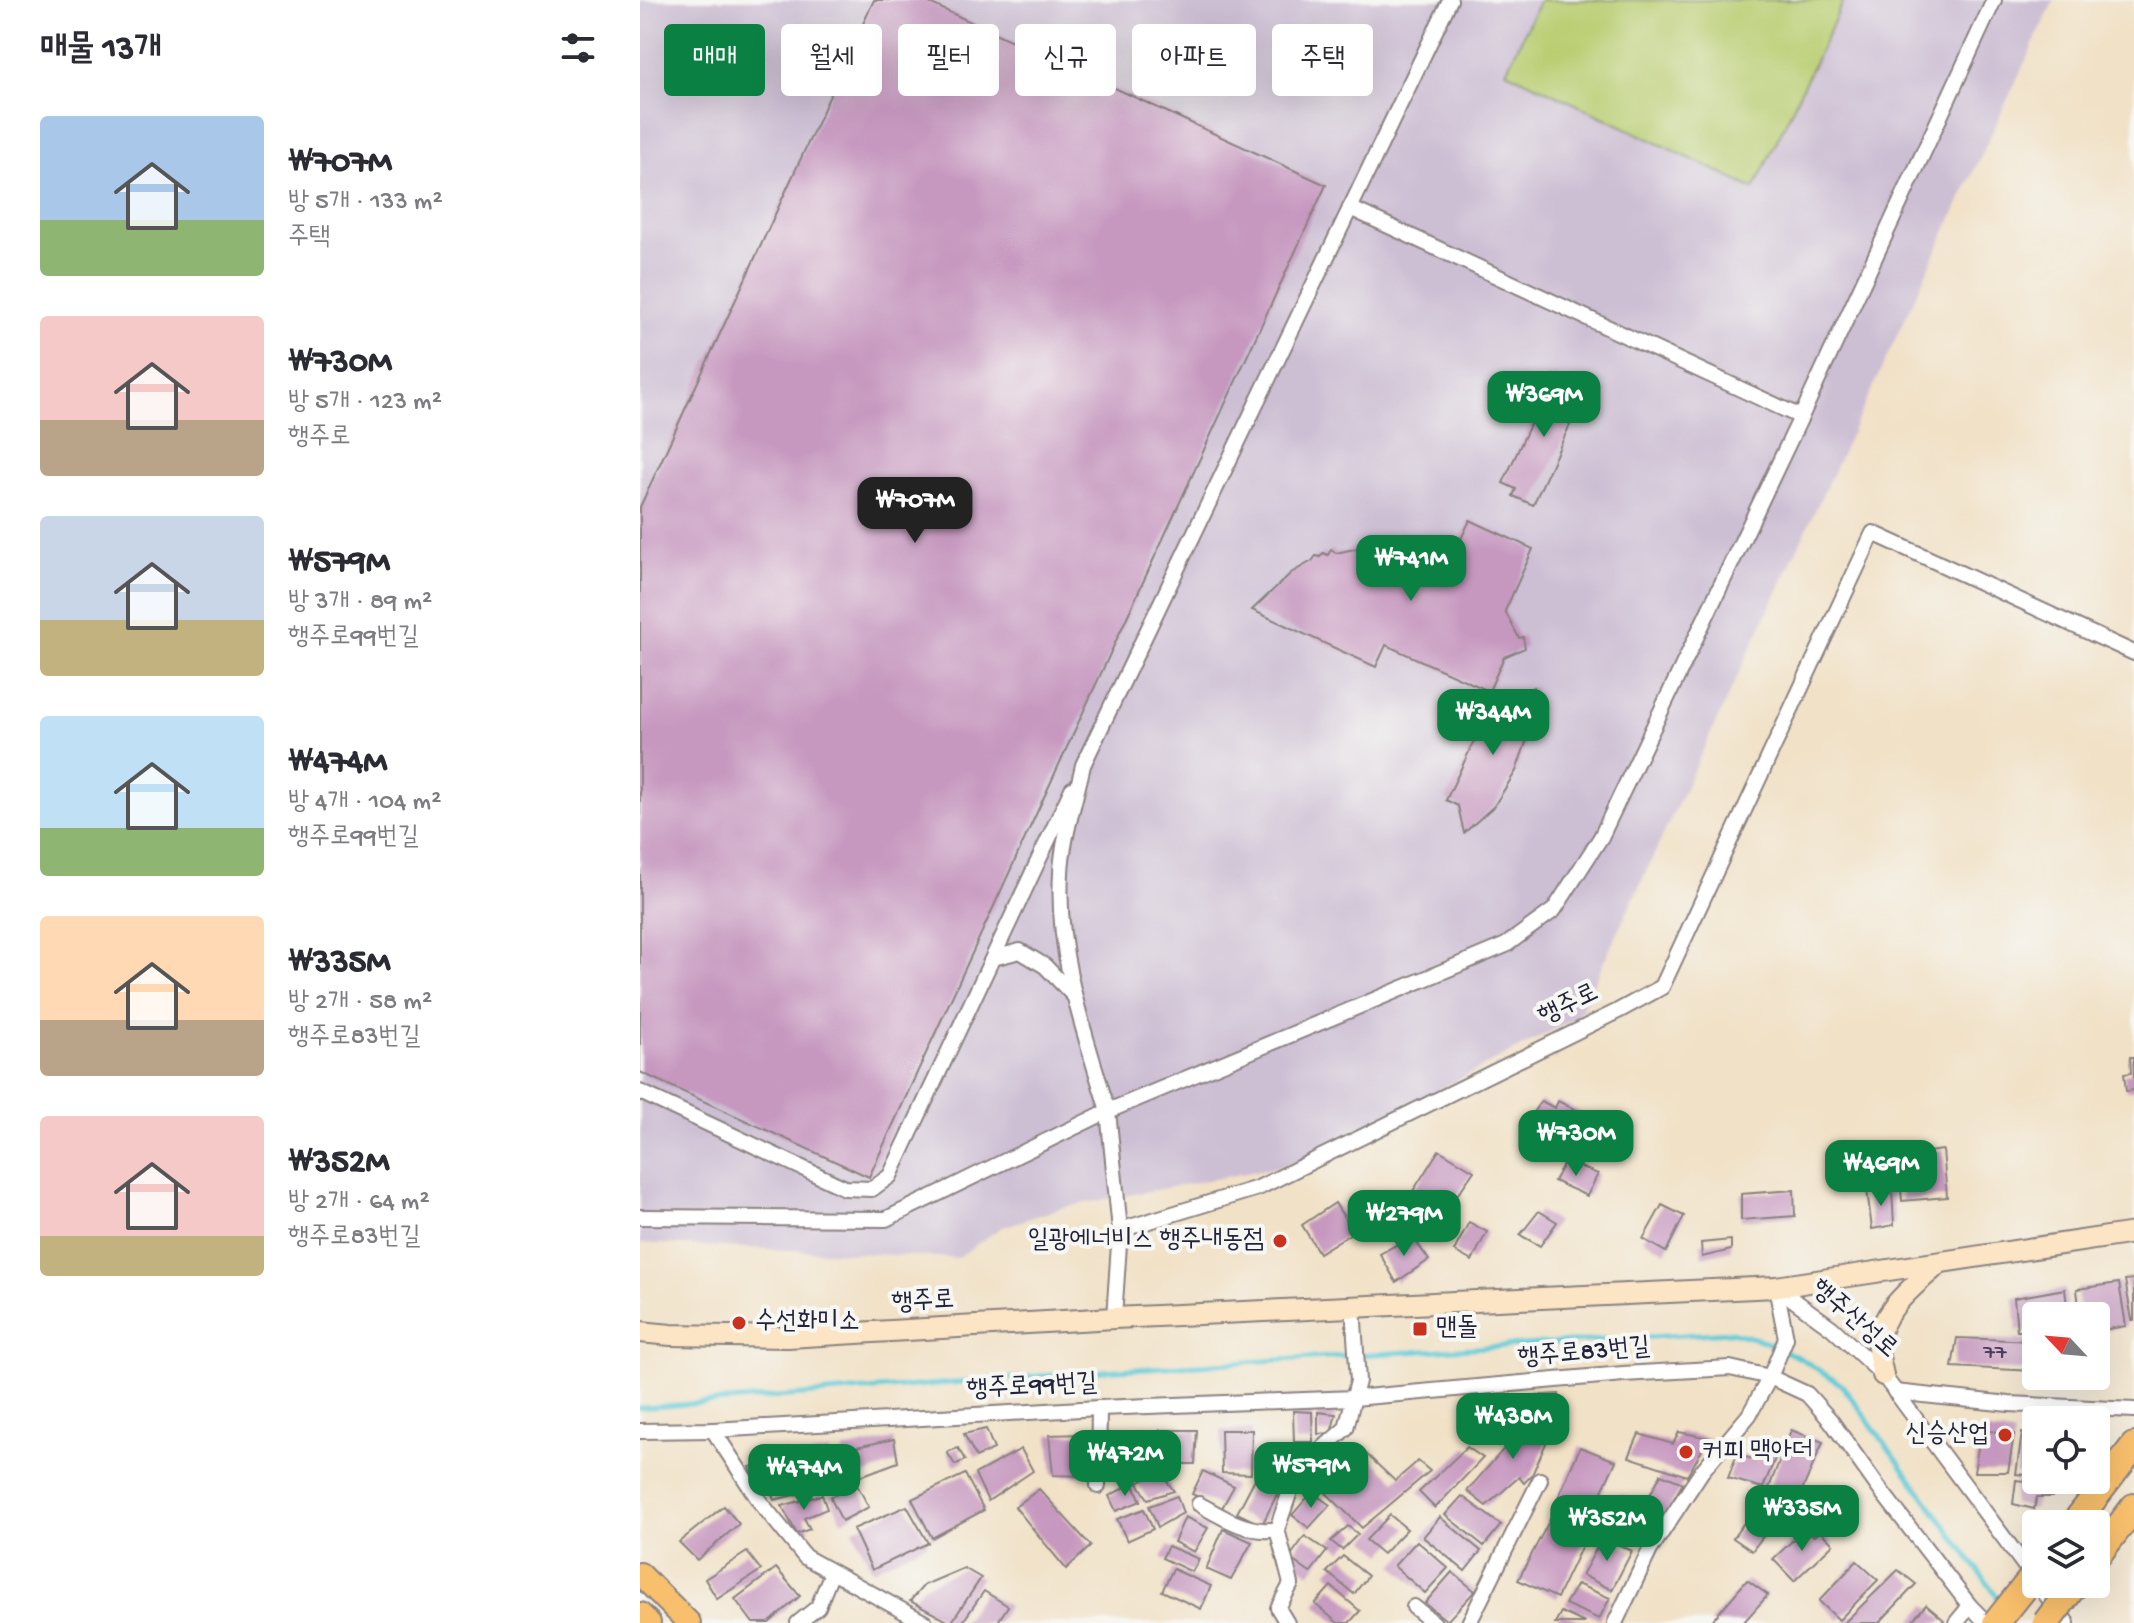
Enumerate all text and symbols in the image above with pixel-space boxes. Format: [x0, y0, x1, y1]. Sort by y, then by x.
chip: 매매 [664, 24, 765, 96]
chip: 월세 [781, 24, 882, 96]
chip: 필터 [898, 24, 999, 96]
chip: 신규 [1015, 24, 1116, 96]
chip: 아파트 [1132, 24, 1256, 96]
chip: 주택 [1272, 24, 1373, 96]
icon: filters [556, 26, 600, 70]
text: 매물 13개 [40, 31, 162, 71]
text: ₩707M [288, 144, 392, 184]
icon: home [104, 148, 200, 244]
text: 방 5개 · 133 m² [288, 188, 443, 219]
text: 주택 [288, 223, 330, 254]
text: ₩730M [288, 344, 392, 384]
icon: home [104, 348, 200, 444]
pin: ₩369M [1488, 371, 1600, 439]
text: ₩369M [1505, 381, 1583, 412]
text: 방 5개 · 123 m² [288, 388, 442, 419]
text: 행주로 [288, 423, 351, 454]
pin: ₩707M [859, 477, 971, 545]
text: ₩707M [875, 487, 955, 518]
pin: ₩741M [1355, 535, 1467, 603]
text: ₩579M [288, 544, 390, 584]
text: ₩741M [1374, 545, 1448, 576]
icon: home [104, 548, 200, 644]
text: 방 3개 · 89 m² [288, 588, 432, 619]
text: 행주로99번길 [288, 623, 419, 654]
pin: ₩344M [1437, 689, 1549, 757]
text: ₩344M [1455, 699, 1531, 730]
text: ₩474M [288, 744, 387, 784]
icon: home [104, 748, 200, 844]
text: 방 4개 · 104 m² [288, 788, 441, 819]
text: 행주로99번길 [288, 823, 419, 854]
text: ₩335M [288, 944, 390, 984]
icon: home [104, 948, 200, 1044]
street label: 행주로 [1534, 978, 1604, 1034]
text: 방 2개 · 58 m² [288, 988, 432, 1019]
text: 행주로83번길 [288, 1023, 420, 1054]
pin: ₩730M [1520, 1110, 1632, 1178]
text: ₩730M [1536, 1120, 1616, 1151]
pin: ₩469M [1825, 1140, 1937, 1208]
text: ₩352M [288, 1144, 389, 1184]
icon: home [104, 1148, 200, 1244]
text: ₩469M [1843, 1150, 1919, 1181]
text: 방 2개 · 64 m² [288, 1188, 430, 1219]
pin: ₩279M [1348, 1190, 1460, 1258]
text: ₩279M [1366, 1200, 1442, 1231]
text: 행주로83번길 [288, 1223, 420, 1254]
place label: 일광에너비스 행주내동점 [1028, 1226, 1264, 1257]
marker: 일광에너비스 행주내동점 [1271, 1232, 1289, 1250]
street label: 행주산성로 [1803, 1274, 1903, 1366]
street label: 행주로 [891, 1286, 955, 1320]
north arrow [2022, 1302, 2110, 1390]
map controls [2022, 1302, 2110, 1598]
place label: 수선화미소 [755, 1308, 860, 1339]
marker: 수선화미소 [730, 1314, 748, 1332]
place label: 맨돌 [1436, 1314, 1478, 1345]
marker: 맨돌 [1411, 1320, 1429, 1338]
street label: 행주로83번길 [1517, 1333, 1651, 1375]
house number: 77 [1983, 1341, 2007, 1367]
street label: 행주로99번길 [966, 1369, 1098, 1407]
pin: ₩438M [1457, 1393, 1569, 1461]
text: ₩438M [1474, 1403, 1552, 1434]
button: locate [2022, 1406, 2110, 1494]
place label: 신승산업 [1905, 1420, 1989, 1451]
marker: 신승산업 [1996, 1426, 2014, 1444]
pin: ₩472M [1069, 1430, 1181, 1498]
place label: 커피 맥아더 [1702, 1437, 1813, 1468]
text: ₩472M [1087, 1440, 1163, 1471]
pin: ₩579M [1255, 1442, 1367, 1510]
marker: 커피 맥아더 [1677, 1443, 1695, 1461]
pin: ₩474M [748, 1444, 860, 1512]
text: ₩579M [1272, 1452, 1350, 1483]
text: ₩474M [766, 1454, 842, 1485]
pin: ₩335M [1746, 1485, 1858, 1553]
pin: ₩352M [1551, 1495, 1663, 1563]
text: ₩335M [1763, 1495, 1841, 1526]
text: ₩352M [1568, 1505, 1646, 1536]
button: layers [2022, 1510, 2110, 1598]

